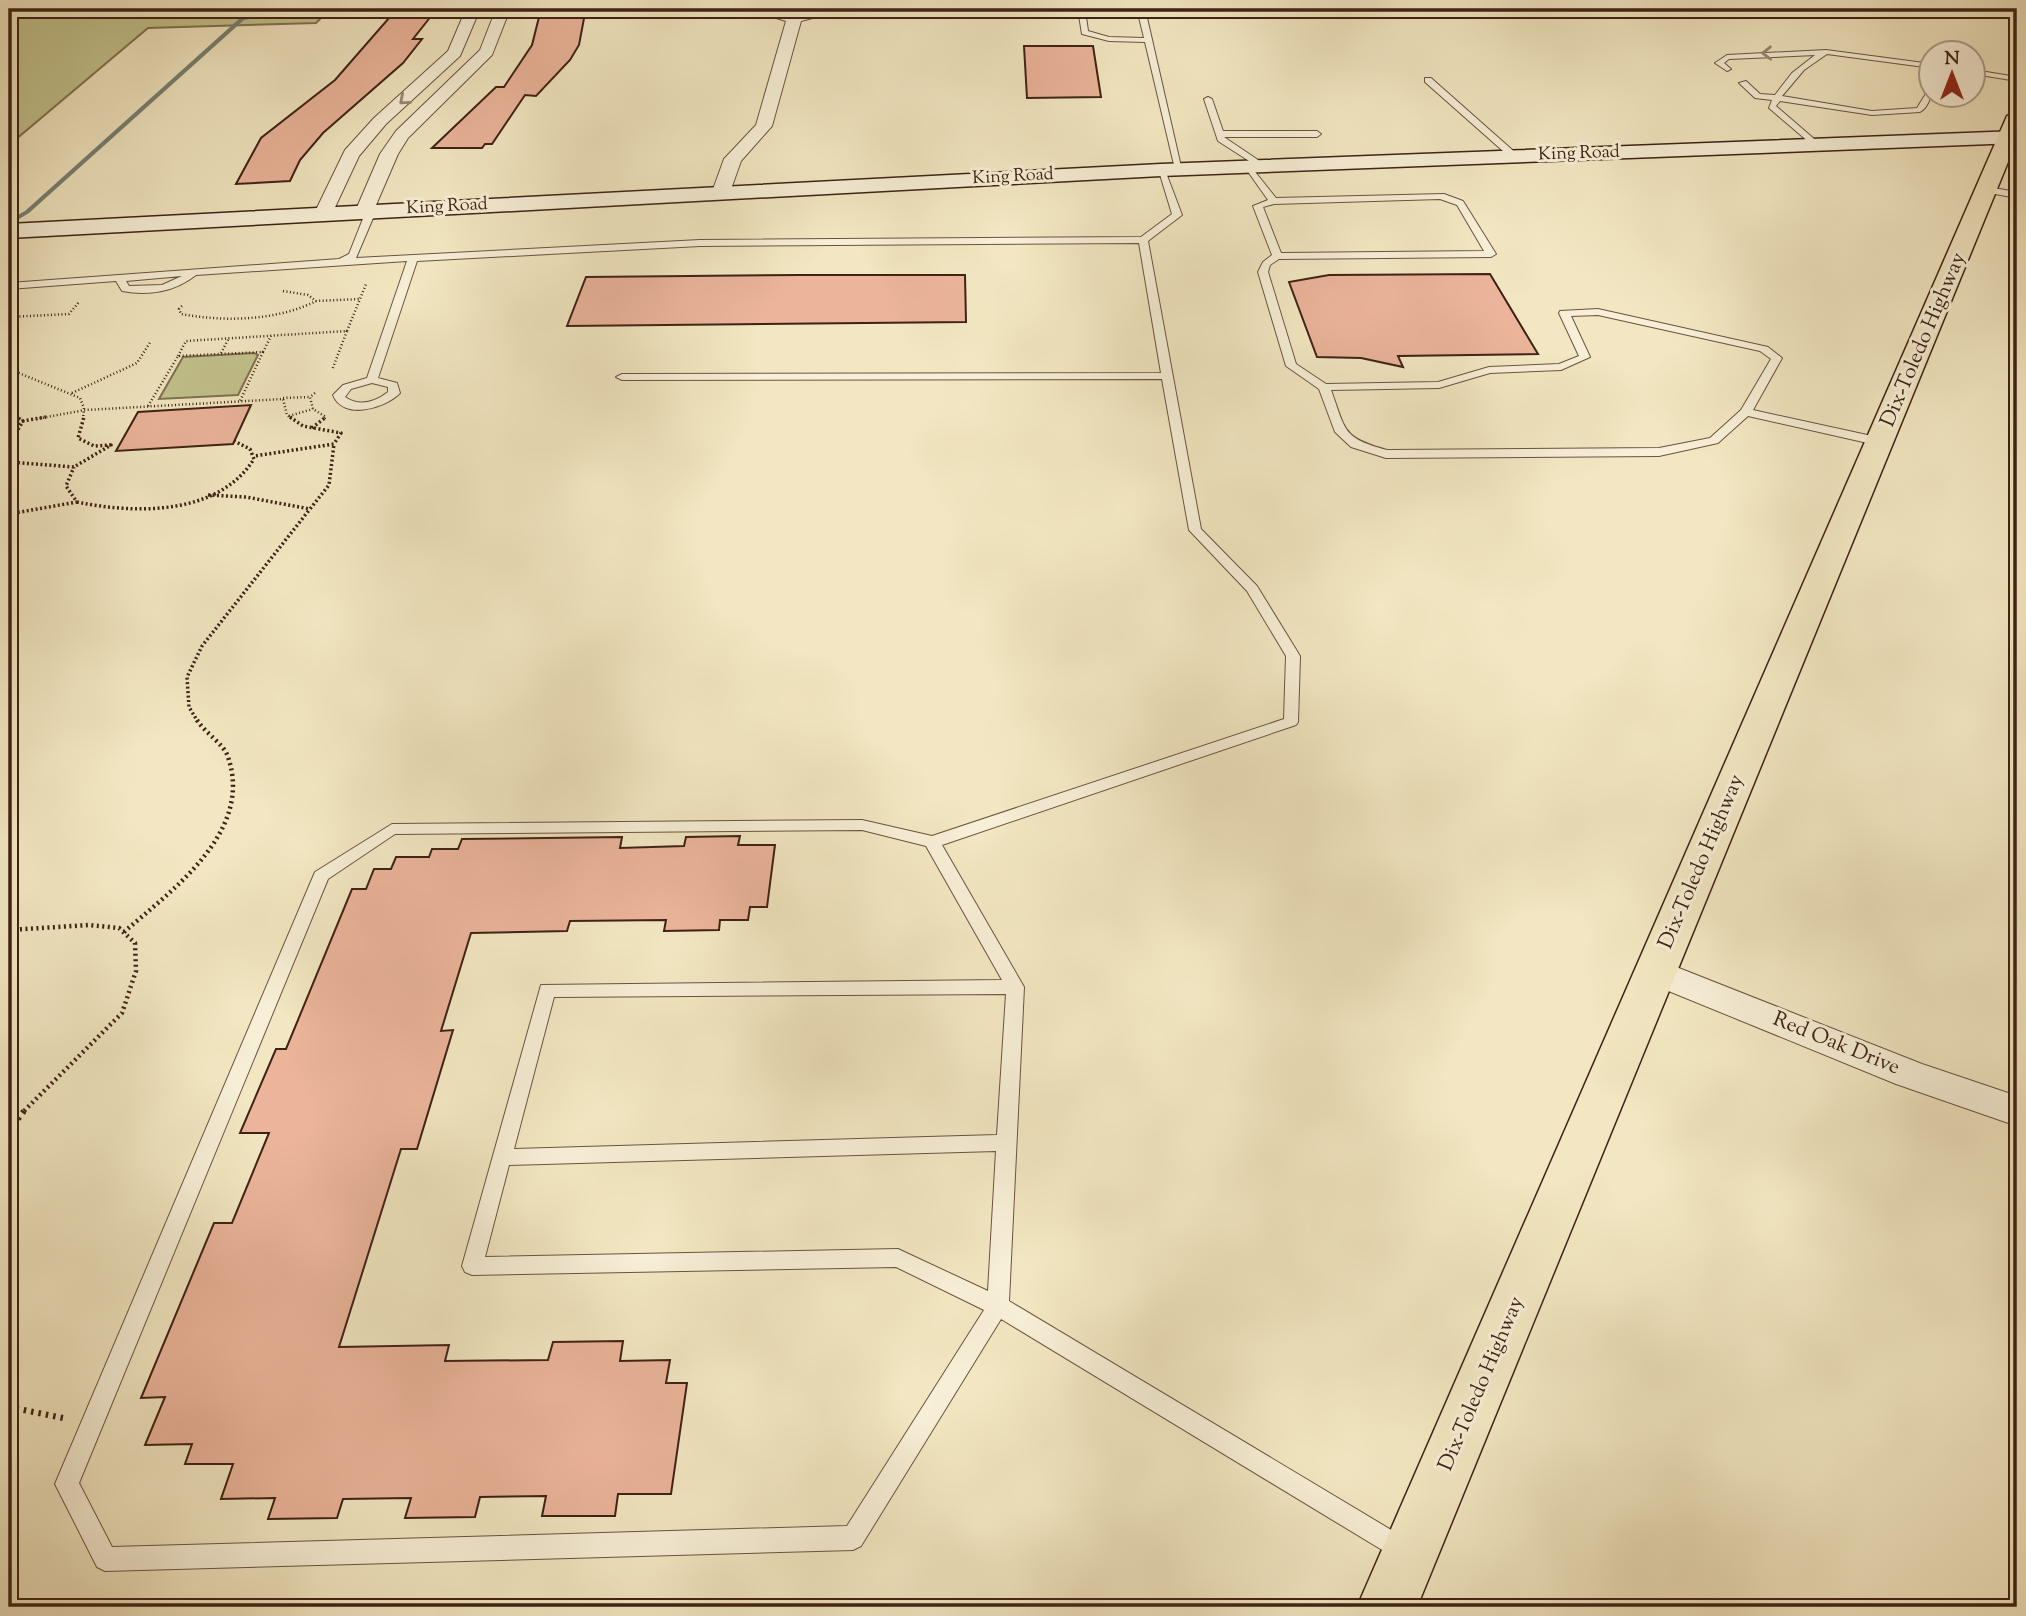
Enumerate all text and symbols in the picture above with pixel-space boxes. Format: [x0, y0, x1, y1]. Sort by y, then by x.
north arrow [1918, 38, 1988, 108]
one-way arrow [1761, 46, 1772, 61]
text: N [1944, 46, 1960, 73]
one-way arrow [399, 92, 412, 104]
street label: King Road [1538, 140, 1620, 168]
street label: King Road [972, 162, 1054, 192]
street label: King Road [406, 192, 488, 222]
street label: Dix-Toledo Highway [1874, 248, 1975, 432]
street label: Dix-Toledo Highway [1652, 770, 1753, 954]
street label: Red Oak Drive [1768, 1005, 1904, 1083]
street label: Dix-Toledo Highway [1432, 1292, 1533, 1476]

